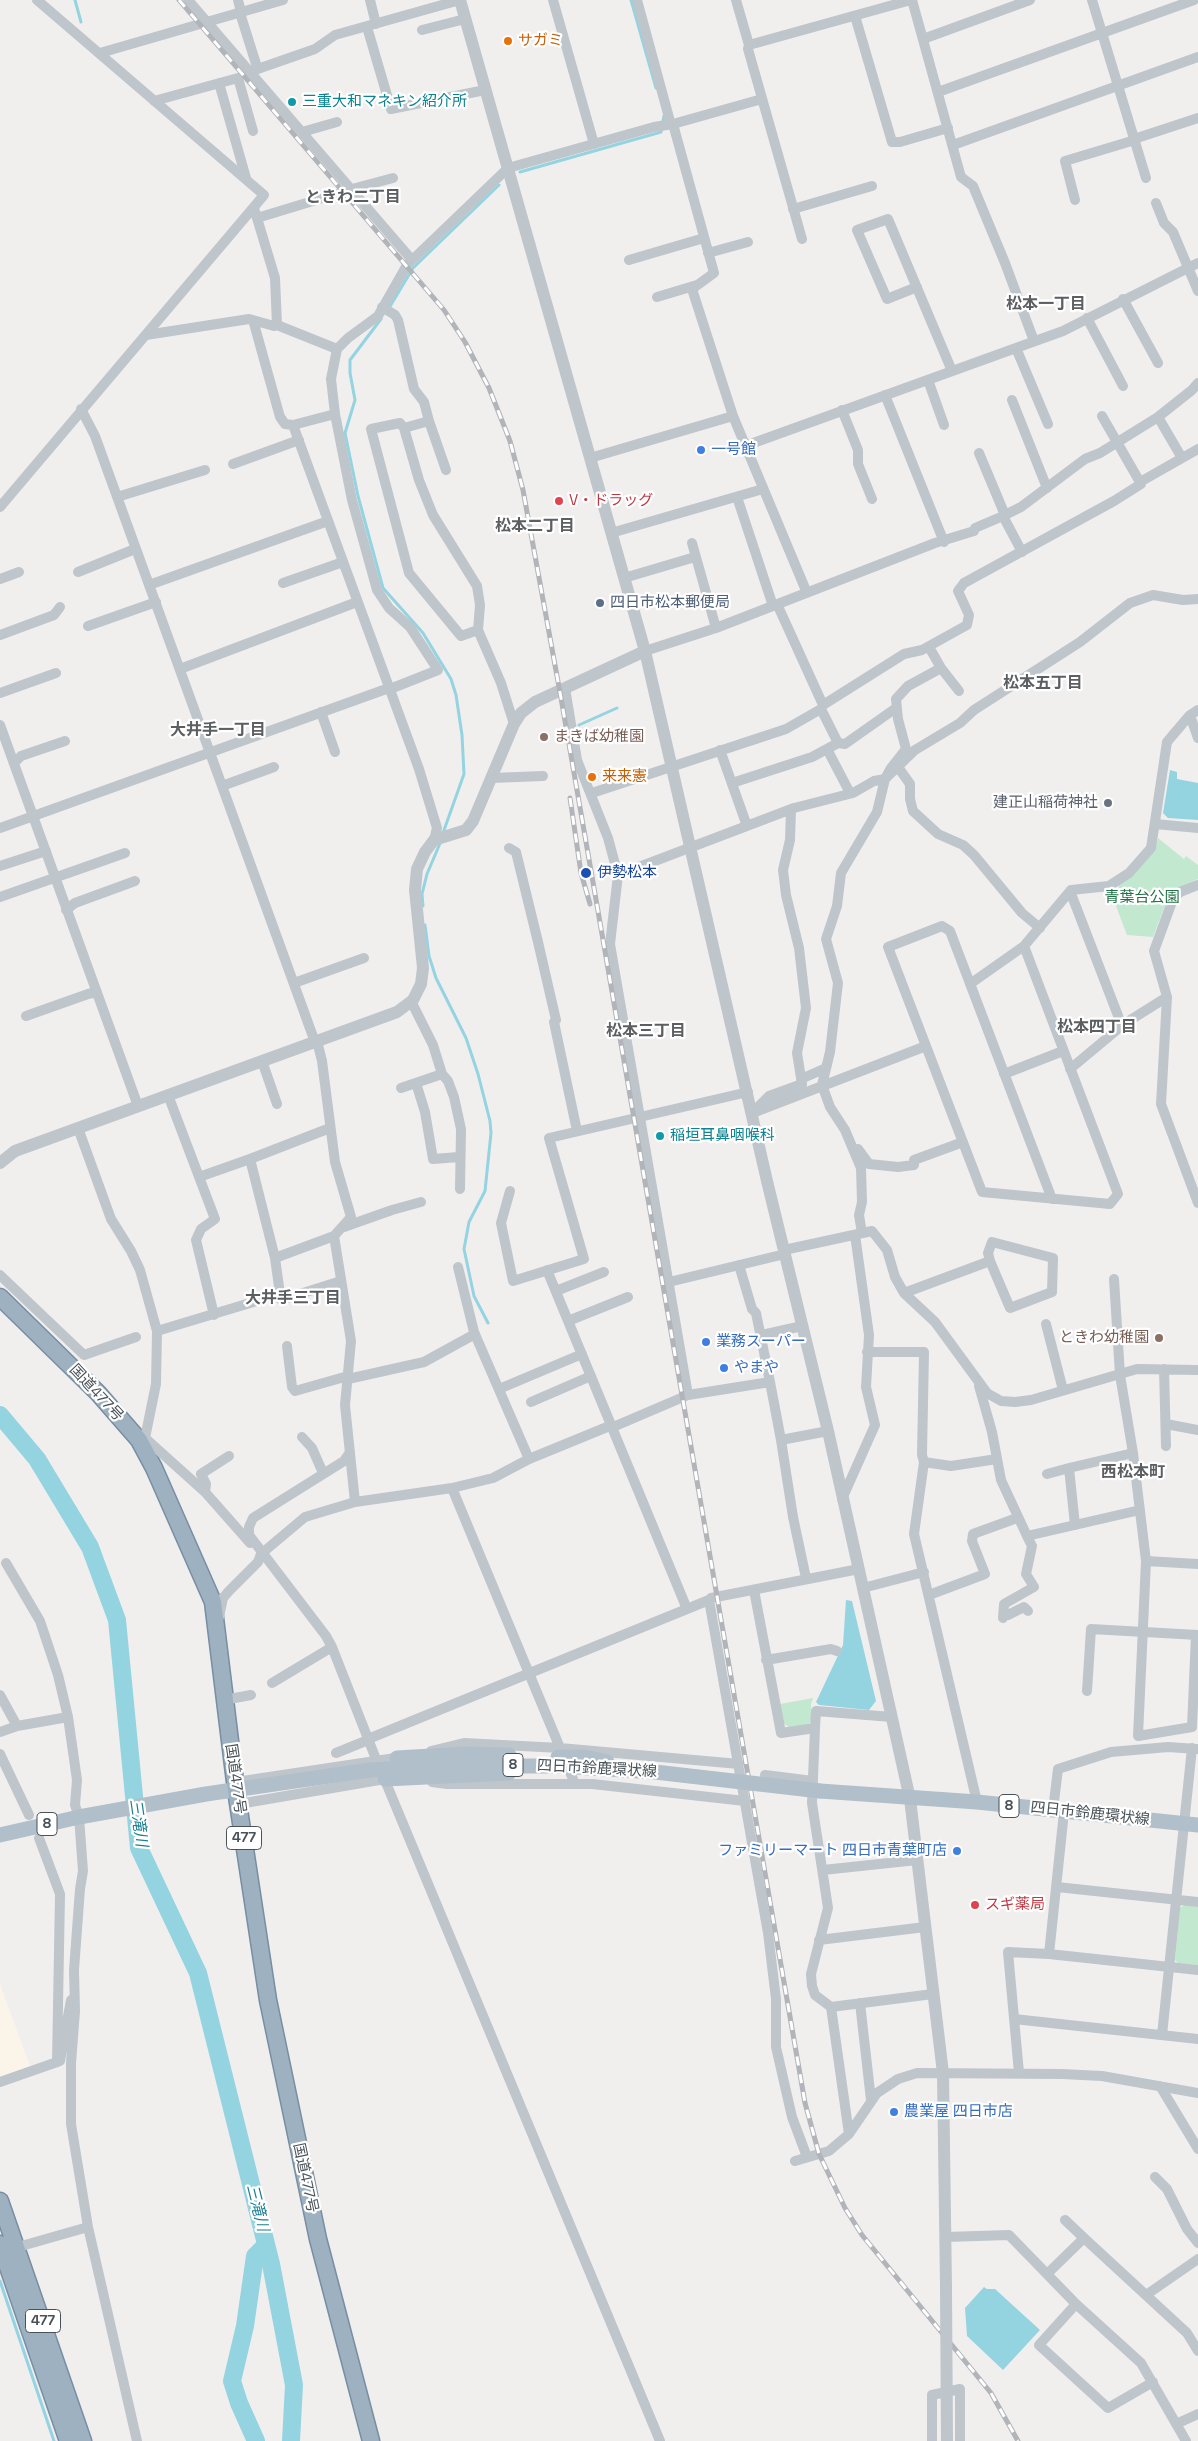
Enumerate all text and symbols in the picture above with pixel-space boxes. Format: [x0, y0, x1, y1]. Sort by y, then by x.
place label: サガミ [518, 32, 563, 50]
marker: サガミ [502, 35, 514, 47]
place label: 三重大和マネキン紹介所 [302, 93, 467, 111]
marker: 三重大和マネキン紹介所 [286, 96, 298, 108]
district label: ときわ二丁目 [305, 188, 401, 208]
district label: 松本一丁目 [1006, 295, 1086, 315]
place label: 一号館 [711, 441, 756, 459]
marker: 一号館 [695, 444, 707, 456]
place label: V・ドラッグ [569, 492, 653, 510]
marker: V・ドラッグ [553, 495, 565, 507]
district label: 松本二丁目 [495, 517, 575, 537]
place label: 四日市松本郵便局 [610, 594, 730, 612]
marker: 四日市松本郵便局 [594, 597, 606, 609]
district label: 松本五丁目 [1003, 674, 1083, 694]
district label: 大井手一丁目 [170, 721, 266, 741]
place label: まきば幼稚園 [554, 728, 644, 746]
marker: まきば幼稚園 [538, 731, 550, 743]
place label: 来来憲 [602, 768, 647, 786]
marker: 来来憲 [586, 771, 598, 783]
place label: 建正山稲荷神社 [993, 794, 1098, 812]
marker: 建正山稲荷神社 [1102, 797, 1114, 809]
place label: 伊勢松本 [597, 864, 657, 882]
marker: 伊勢松本 [579, 866, 593, 880]
park label: 青葉台公園 [1105, 889, 1179, 907]
district label: 松本四丁目 [1057, 1018, 1137, 1038]
district label: 松本三丁目 [606, 1022, 686, 1042]
place label: 稲垣耳鼻咽喉科 [670, 1127, 775, 1145]
marker: 稲垣耳鼻咽喉科 [654, 1130, 666, 1142]
district label: 大井手三丁目 [245, 1289, 341, 1309]
place label: ときわ幼稚園 [1059, 1329, 1149, 1347]
marker: ときわ幼稚園 [1153, 1332, 1165, 1344]
place label: 業務スーパー [716, 1333, 806, 1351]
marker: 業務スーパー [700, 1336, 712, 1348]
place label: やまや [734, 1359, 779, 1377]
street label: 国道477号 [65, 1361, 127, 1425]
marker: やまや [718, 1362, 730, 1374]
district label: 西松本町 [1101, 1463, 1165, 1483]
street label: 国道477号 [221, 1743, 249, 1815]
road number: 8 [503, 1754, 523, 1776]
street label: 四日市鈴鹿環状線 [537, 1757, 657, 1781]
road number: 8 [999, 1794, 1019, 1818]
water label: 三滝川 [125, 1798, 151, 1848]
street label: 四日市鈴鹿環状線 [1029, 1799, 1151, 1829]
road number: 8 [37, 1812, 57, 1836]
road number: 477 [226, 1826, 262, 1850]
place label: ファミリーマート 四日市青葉町店 [718, 1842, 947, 1860]
marker: ファミリーマート 四日市青葉町店 [951, 1845, 963, 1857]
place label: スギ薬局 [985, 1896, 1045, 1914]
marker: スギ薬局 [969, 1899, 981, 1911]
place label: 農業屋 四日市店 [904, 2103, 1013, 2121]
marker: 農業屋 四日市店 [888, 2106, 900, 2118]
street label: 国道477号 [289, 2141, 321, 2215]
water label: 三滝川 [242, 2182, 272, 2234]
road number: 477 [26, 2310, 60, 2332]

